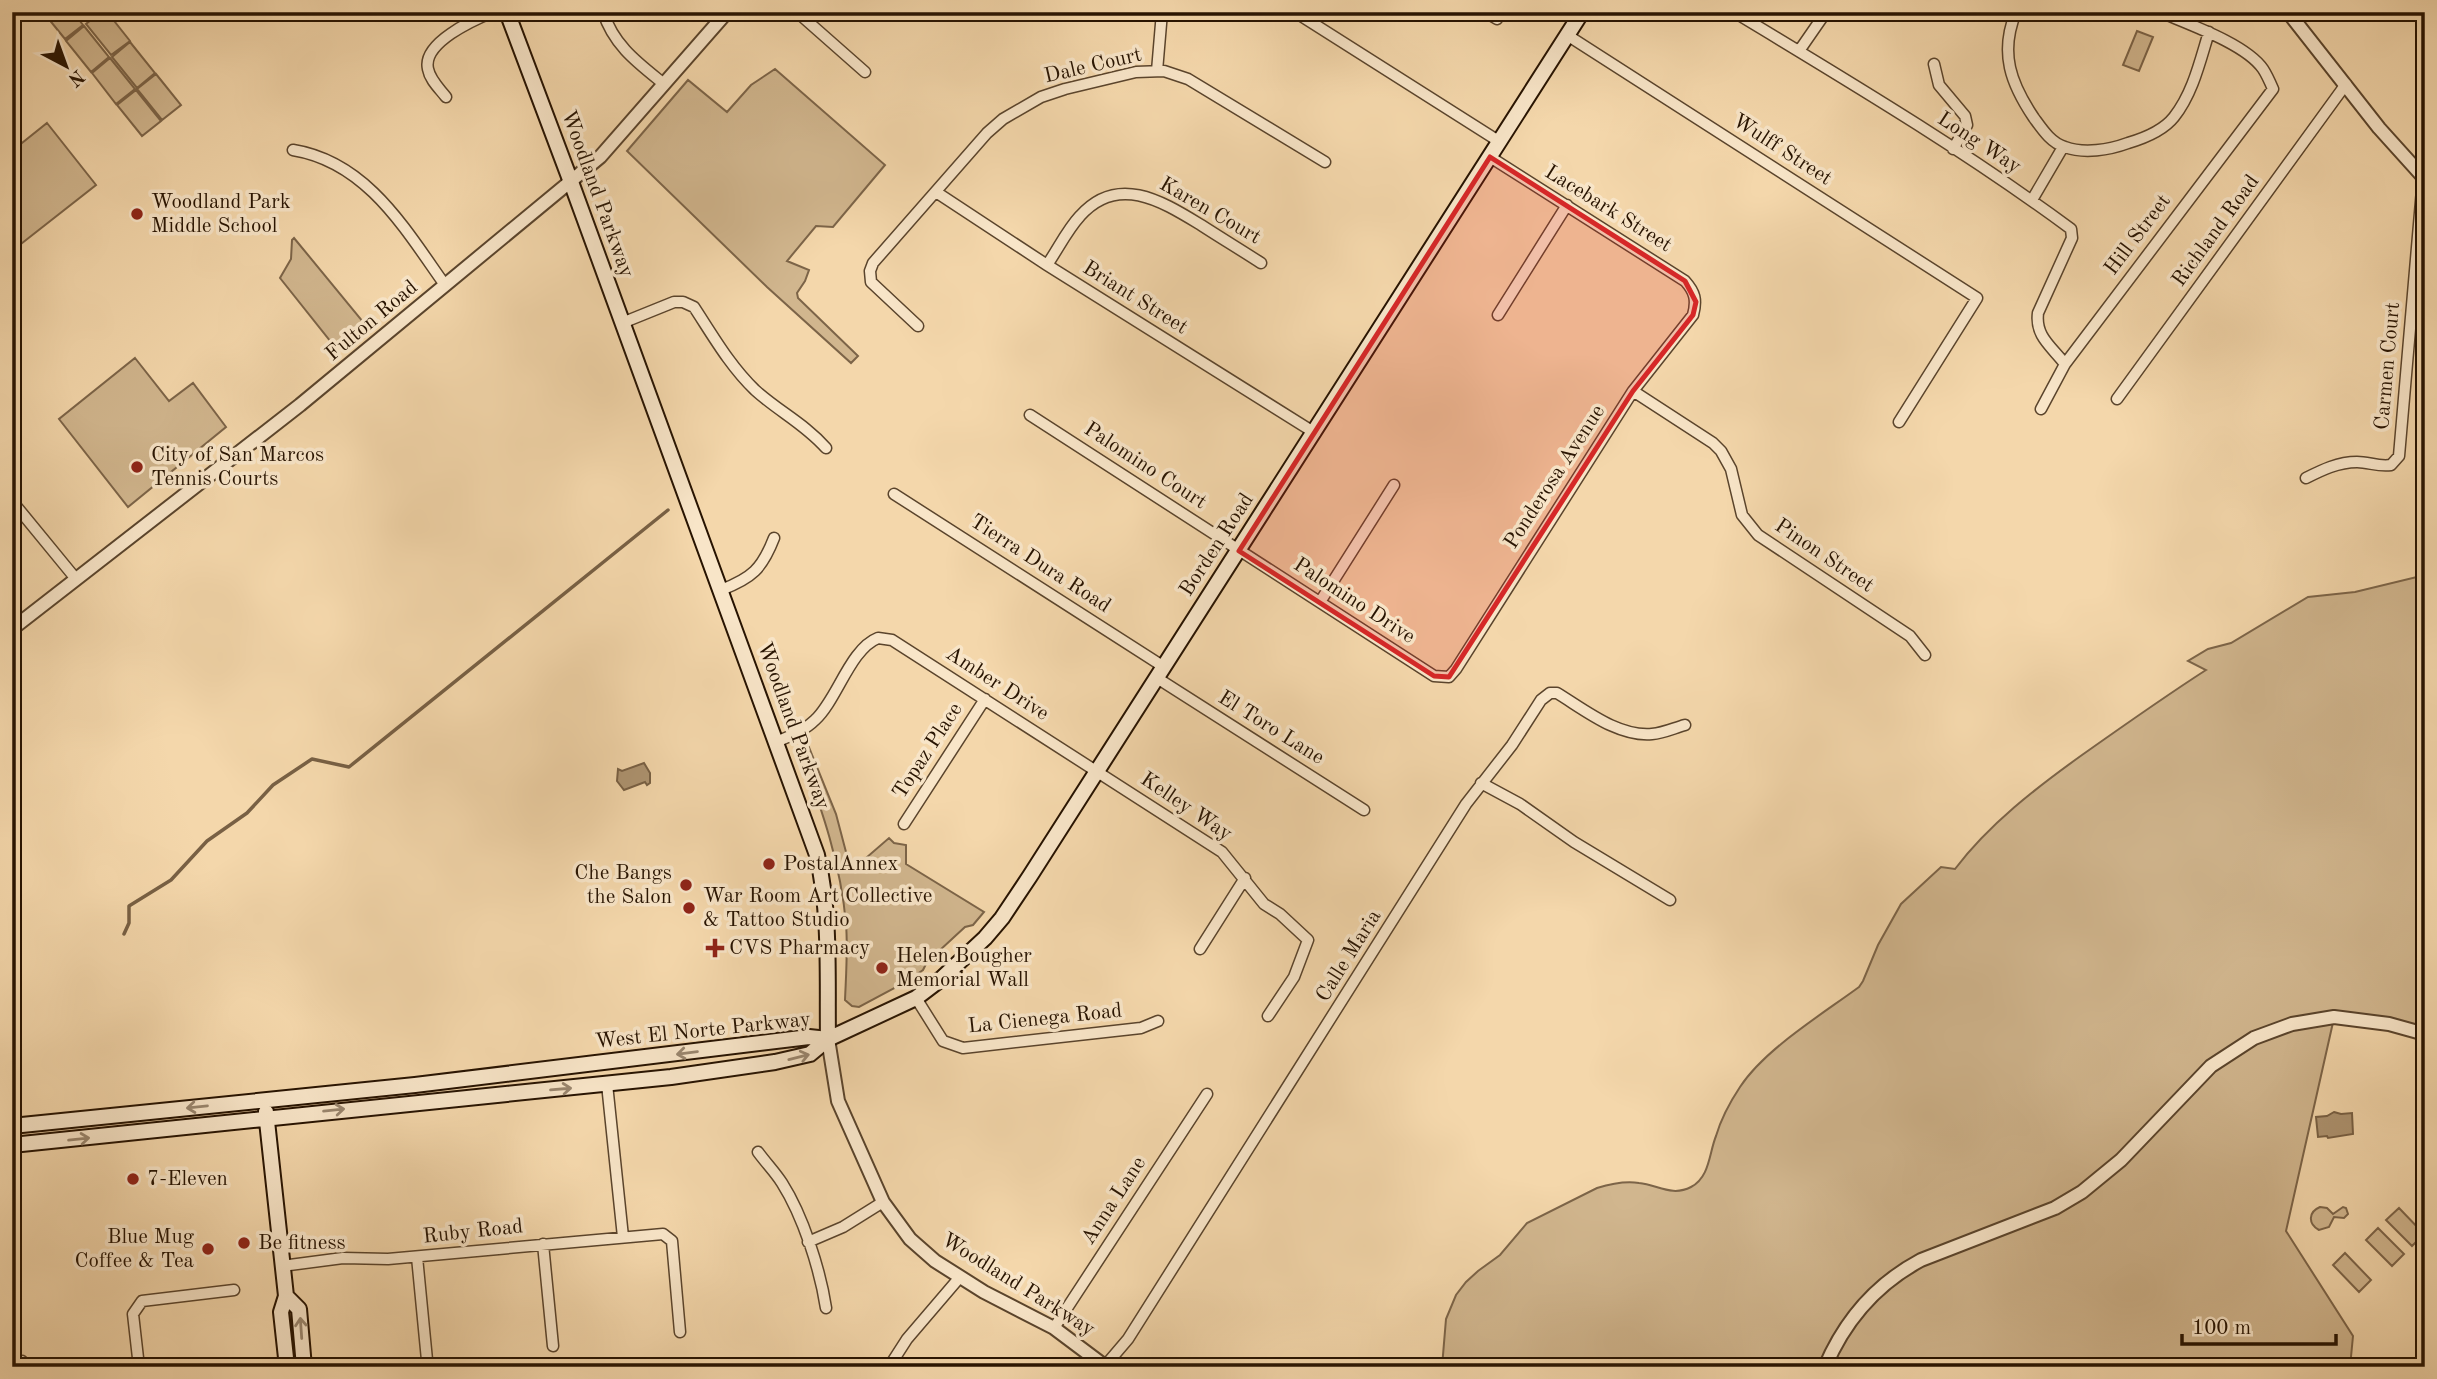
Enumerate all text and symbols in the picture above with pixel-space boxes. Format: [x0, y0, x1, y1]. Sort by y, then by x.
north arrow [32, 32, 102, 102]
street label: Dale Court [1042, 45, 1144, 87]
text: N [63, 65, 87, 89]
street label: Woodland Parkway [557, 107, 637, 281]
street label: Long Way [1933, 108, 2025, 178]
street label: Wulff Street [1729, 110, 1835, 190]
street label: Lacebark Street [1541, 162, 1675, 256]
street label: Richland Road [2169, 171, 2263, 291]
street label: Karen Court [1156, 174, 1264, 248]
street label: Hill Street [2101, 191, 2175, 279]
place label: Woodland Park Middle School [151, 192, 291, 237]
marker: Woodland Park Middle School [129, 206, 145, 222]
street label: Briant Street [1079, 257, 1191, 339]
street label: Fulton Road [322, 277, 422, 365]
street label: Carmen Court [2372, 301, 2404, 431]
street label: Ponderosa Avenue [1501, 401, 1609, 553]
street label: Palomino Court [1080, 419, 1210, 513]
place label: City of San Marcos Tennis Courts [151, 445, 324, 490]
marker: City of San Marcos Tennis Courts [129, 459, 145, 475]
street label: Borden Road [1176, 490, 1258, 600]
street label: Tierra Dura Road [966, 511, 1114, 617]
street label: Pinon Street [1771, 515, 1877, 597]
street label: Palomino Drive [1289, 554, 1419, 648]
street label: Woodland Parkway [753, 639, 833, 813]
street label: Amber Drive [942, 643, 1052, 725]
street label: El Toro Lane [1214, 687, 1328, 769]
street label: Topaz Place [889, 699, 967, 803]
street label: Kelley Way [1136, 769, 1236, 845]
place label: PostalAnnex [783, 854, 898, 875]
marker: PostalAnnex [761, 856, 777, 872]
place label: Che Bangs the Salon [574, 863, 672, 908]
marker: Che Bangs the Salon [678, 877, 694, 893]
place label: War Room Art Collective & Tattoo Studio [703, 886, 932, 931]
marker: War Room Art Collective & Tattoo Studio [681, 900, 697, 916]
street label: Calle Maria [1313, 906, 1385, 1006]
place label: CVS Pharmacy [729, 938, 870, 959]
marker: CVS Pharmacy [707, 940, 723, 956]
place label: Helen Bougher Memorial Wall [896, 946, 1032, 991]
marker: Helen Bougher Memorial Wall [874, 960, 890, 976]
street label: La Cienega Road [967, 1000, 1123, 1038]
street label: West El Norte Parkway [594, 1009, 812, 1053]
one-way arrow [676, 1047, 699, 1060]
one-way arrow [787, 1050, 809, 1063]
one-way arrow [549, 1082, 572, 1095]
one-way arrow [186, 1101, 208, 1114]
one-way arrow [323, 1104, 345, 1117]
one-way arrow [67, 1132, 90, 1145]
street label: Anna Lane [1078, 1153, 1150, 1249]
place label: 7-Eleven [147, 1169, 228, 1190]
marker: 7-Eleven [125, 1171, 141, 1187]
street label: Ruby Road [422, 1216, 524, 1248]
place label: Blue Mug Coffee & Tea [74, 1227, 195, 1272]
street label: Woodland Parkway [938, 1229, 1098, 1341]
place label: Be fitness [258, 1233, 346, 1254]
marker: Be fitness [236, 1235, 252, 1251]
marker: Blue Mug Coffee & Tea [200, 1241, 216, 1257]
scale bar [2182, 1302, 2336, 1346]
one-way arrow [294, 1318, 307, 1340]
text: 100 m [2192, 1318, 2251, 1339]

